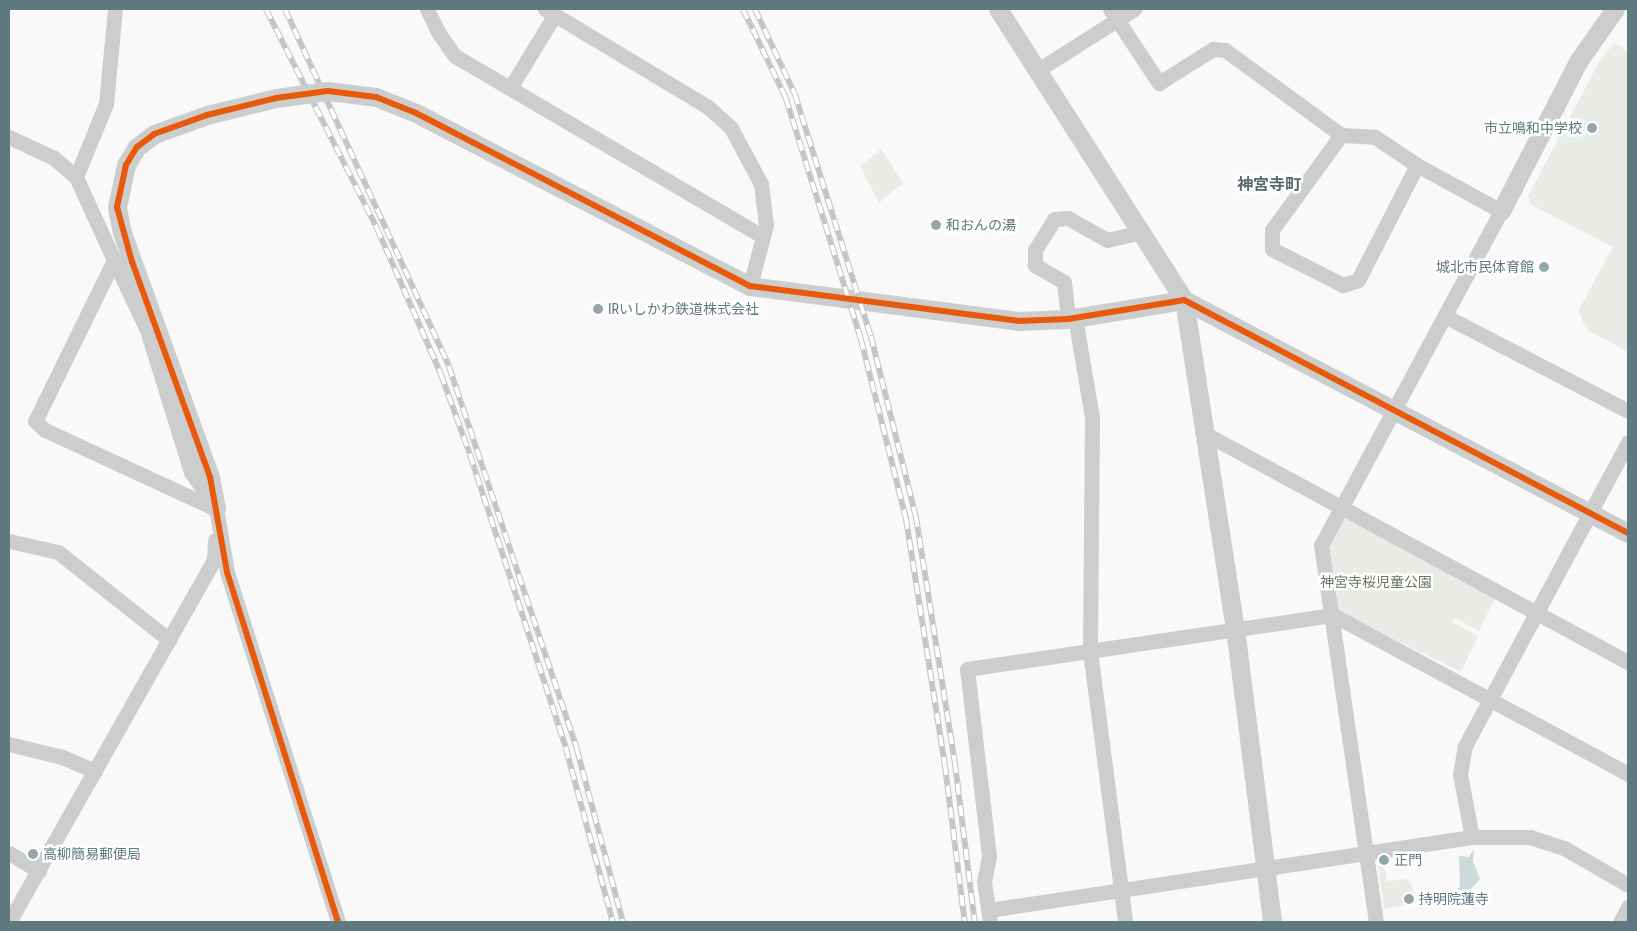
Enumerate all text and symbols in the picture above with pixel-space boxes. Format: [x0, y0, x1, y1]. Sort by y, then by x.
place label: 市立鳴和中学校 [1484, 120, 1582, 136]
marker: 市立鳴和中学校 [1586, 122, 1598, 134]
district label: 神宮寺町 [1237, 175, 1301, 195]
place label: 和おんの湯 [946, 217, 1016, 233]
marker: 和おんの湯 [930, 219, 942, 231]
place label: 城北市民体育館 [1436, 259, 1534, 275]
marker: 城北市民体育館 [1538, 261, 1550, 273]
place label: IRいしかわ鉄道株式会社 [608, 301, 759, 317]
marker: IRいしかわ鉄道株式会社 [592, 303, 604, 315]
park label: 神宮寺桜児童公園 [1320, 574, 1432, 590]
place label: 高柳簡易郵便局 [43, 846, 141, 862]
marker: 高柳簡易郵便局 [27, 848, 39, 860]
place label: 正門 [1394, 852, 1422, 868]
marker: 正門 [1378, 854, 1390, 866]
place label: 持明院蓮寺 [1419, 891, 1489, 907]
marker: 持明院蓮寺 [1403, 893, 1415, 905]

